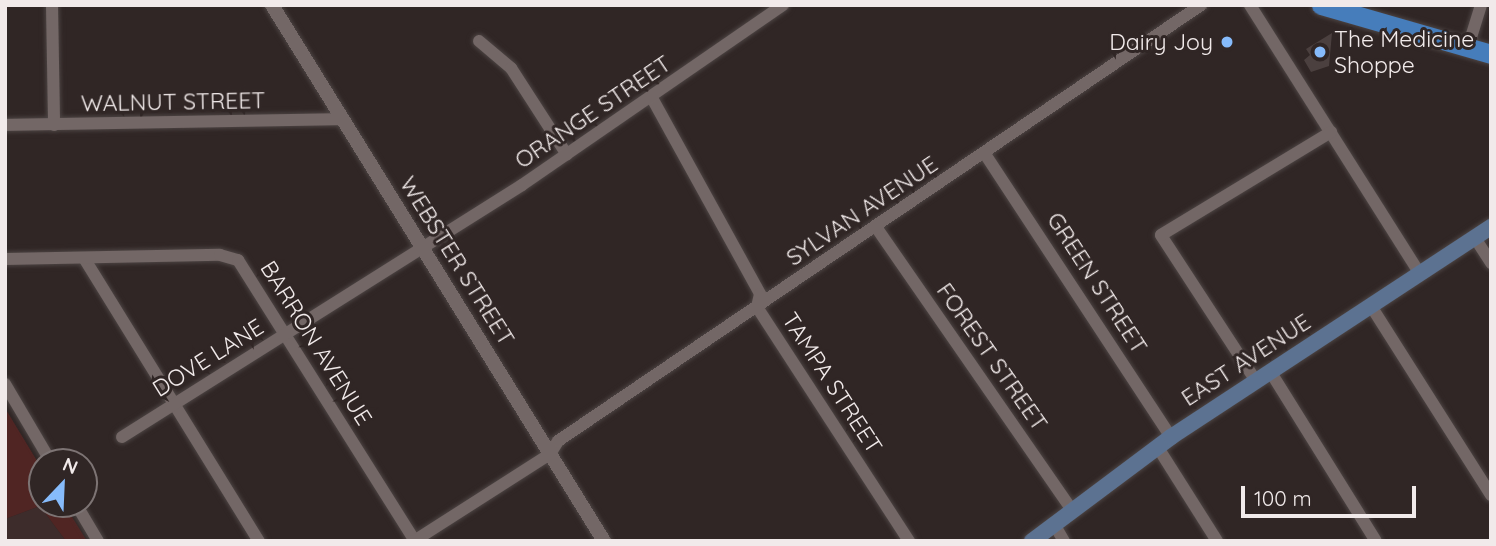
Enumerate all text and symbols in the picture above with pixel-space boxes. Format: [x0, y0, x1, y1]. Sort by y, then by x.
place label: The Medicine Shoppe [1334, 25, 1474, 79]
place label: Dairy Joy [1109, 28, 1213, 56]
marker: Dairy Joy [1219, 34, 1235, 50]
marker: The Medicine Shoppe [1312, 44, 1328, 60]
street label: ORANGE STREET [510, 50, 676, 174]
street label: WALNUT STREET [81, 87, 265, 117]
street label: SYLVAN AVENUE [781, 150, 943, 272]
street label: WEBSTER STREET [394, 171, 520, 351]
street label: GREEN STREET [1041, 207, 1153, 359]
street label: BARRON AVENUE [254, 256, 378, 430]
street label: FOREST STREET [931, 278, 1053, 436]
street label: TAMPA STREET [776, 307, 888, 459]
street label: EAST AVENUE [1176, 308, 1316, 412]
street label: DOVE LANE [147, 313, 269, 403]
north arrow [28, 448, 98, 518]
text: N [59, 452, 82, 479]
scale bar [1244, 472, 1419, 516]
text: 100 m [1254, 485, 1312, 511]

